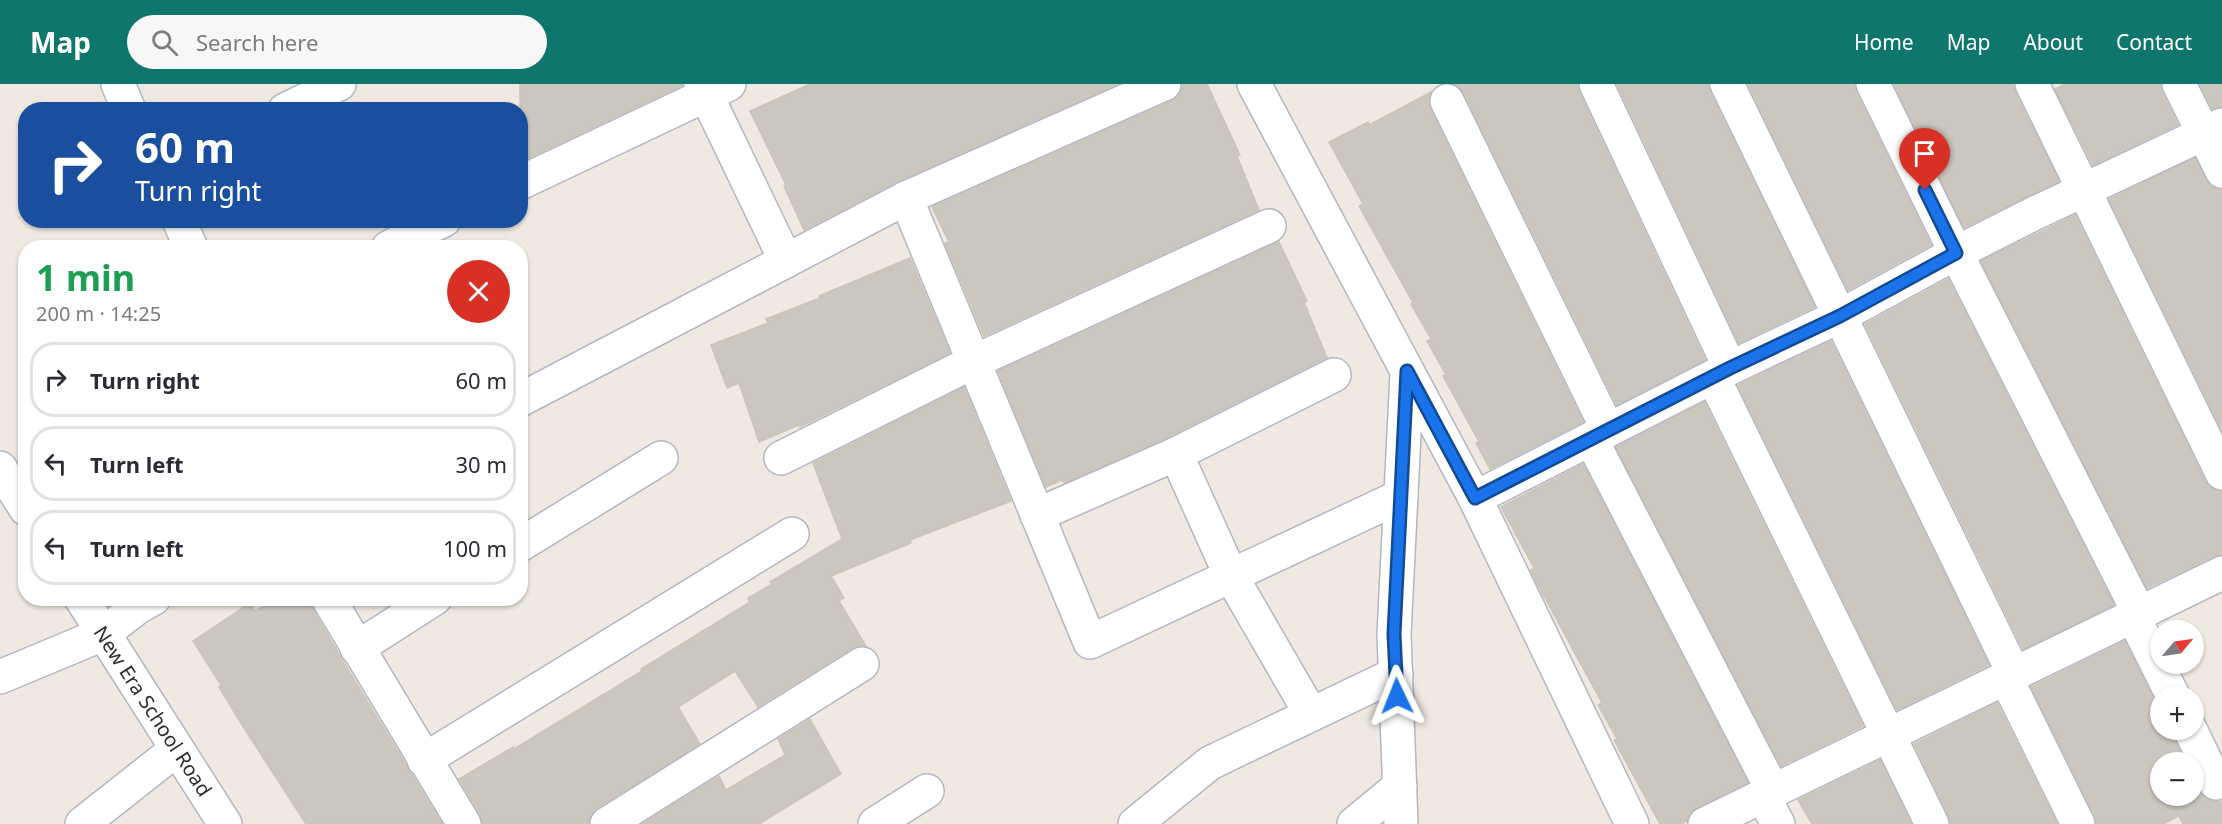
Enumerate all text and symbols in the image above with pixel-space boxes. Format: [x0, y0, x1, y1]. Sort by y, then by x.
search box [127, 15, 547, 69]
text: Map [30, 23, 91, 61]
icon: search [148, 26, 181, 59]
text: Search here [196, 27, 318, 57]
text: Home [1854, 28, 1914, 56]
text: Map [1947, 28, 1990, 56]
text: About [2023, 28, 2083, 56]
text: Contact [2116, 28, 2192, 56]
text: 60 m [135, 118, 235, 175]
icon: right [36, 126, 114, 204]
pin [1899, 128, 1950, 190]
icon: arrive [1908, 137, 1941, 170]
text: Turn right [135, 172, 261, 209]
text: 1 min [36, 253, 135, 302]
button: close [447, 260, 510, 323]
text: 200 m · 14:25 [36, 300, 161, 327]
icon: right [39, 363, 72, 396]
text: Turn right [90, 365, 200, 395]
text: 60 m [456, 365, 507, 395]
icon: left [39, 447, 72, 480]
text: Turn left [90, 449, 184, 479]
text: 30 m [456, 449, 507, 479]
icon: left [39, 531, 72, 564]
text: Turn left [90, 533, 184, 563]
text: 100 m [443, 533, 507, 563]
north arrow [2150, 620, 2204, 674]
map controls [2150, 620, 2204, 806]
street label: New Era School Road [88, 621, 218, 801]
position arrow [1365, 664, 1429, 728]
button: + [2150, 686, 2204, 740]
button: − [2150, 752, 2204, 806]

